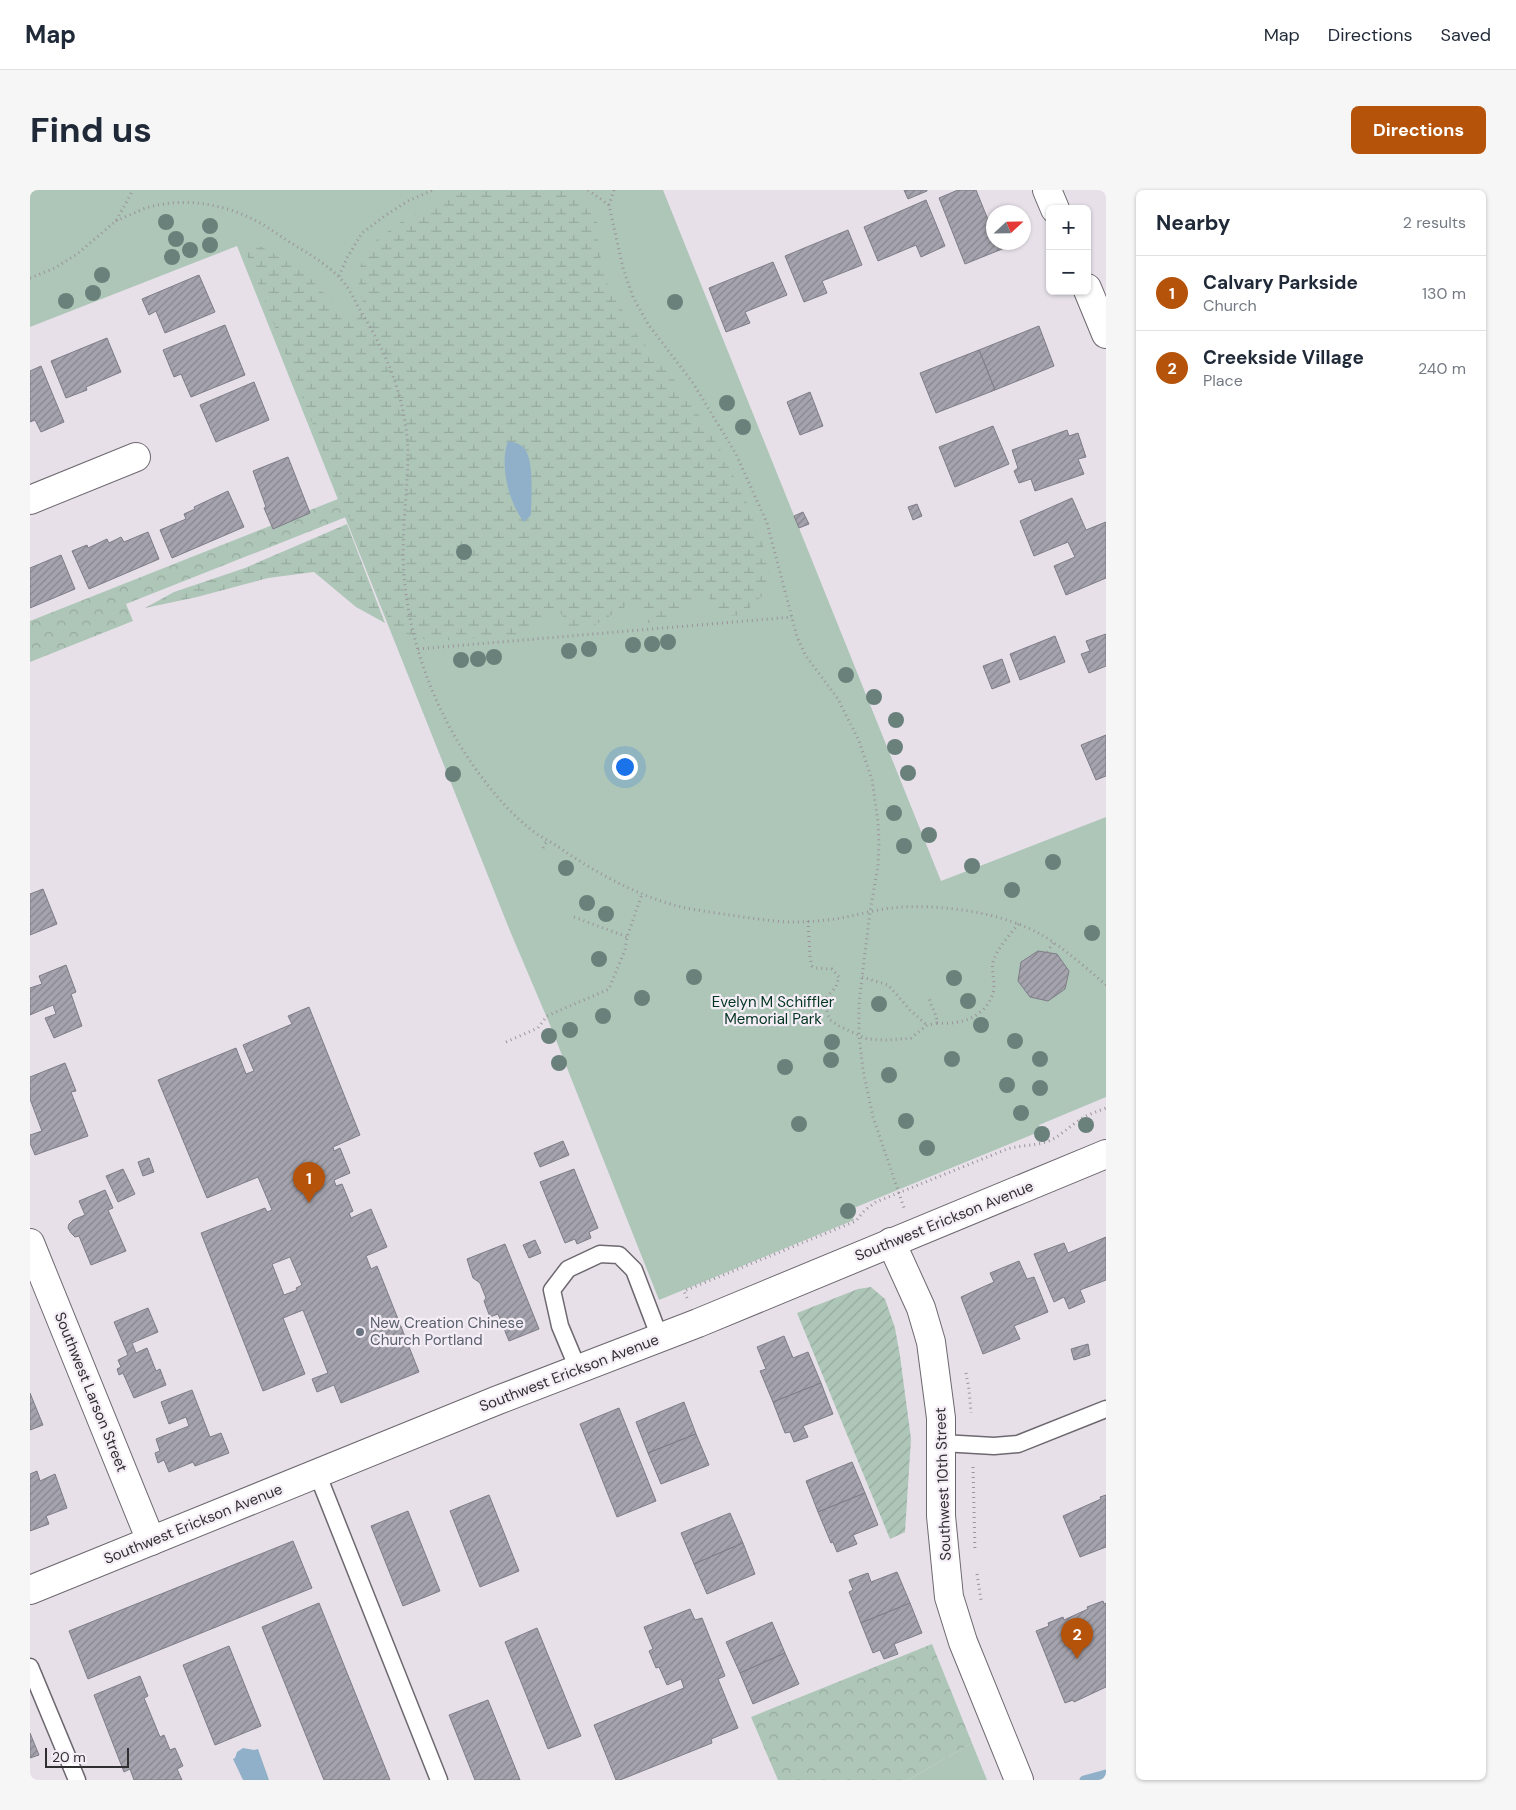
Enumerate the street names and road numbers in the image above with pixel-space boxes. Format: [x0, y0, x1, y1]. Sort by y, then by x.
street label: Southwest Erickson Avenue [852, 1176, 1036, 1266]
street label: Southwest Larson Street [50, 1309, 132, 1475]
street label: Southwest Erickson Avenue [476, 1329, 662, 1417]
street label: Southwest 10th Street [930, 1407, 956, 1561]
street label: Southwest Erickson Avenue [101, 1479, 285, 1569]

